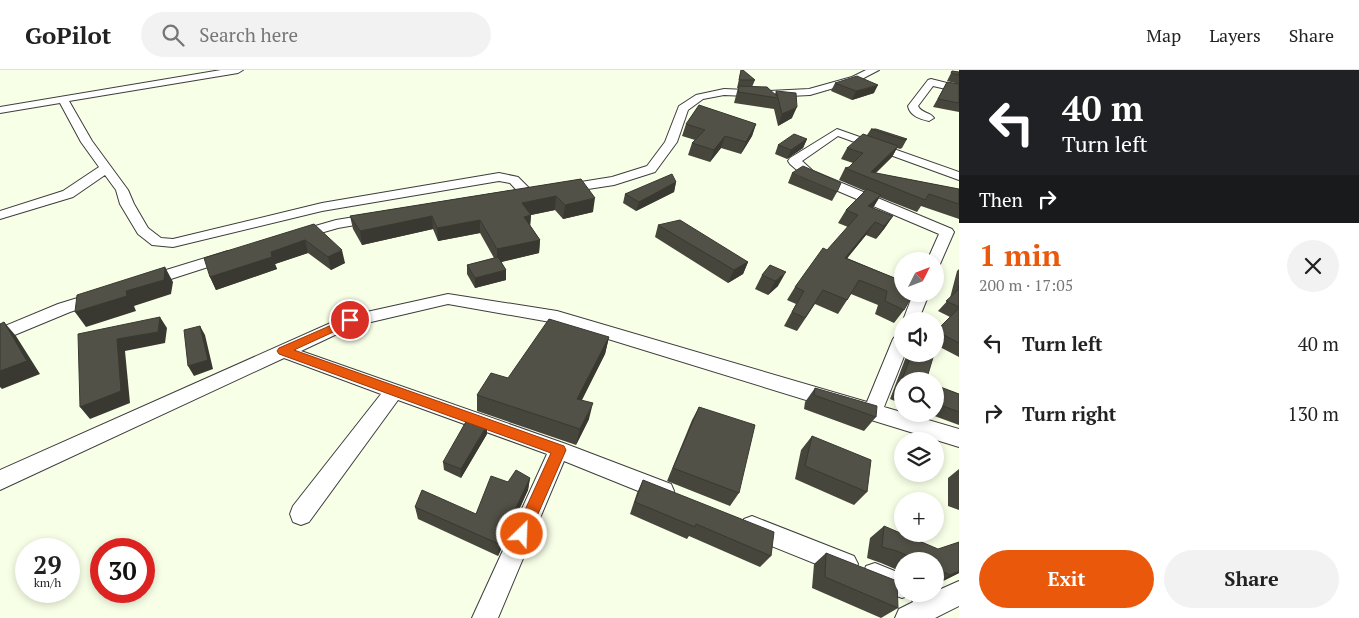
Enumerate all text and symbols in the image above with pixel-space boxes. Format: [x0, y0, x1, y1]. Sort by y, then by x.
search box [141, 12, 491, 57]
text: GoPilot [25, 19, 111, 51]
icon: search [159, 21, 187, 49]
text: Search here [199, 22, 298, 47]
text: Map [1146, 23, 1181, 47]
text: Layers [1209, 23, 1261, 47]
text: Share [1289, 23, 1334, 47]
text: 40 m [1062, 85, 1143, 131]
icon: left [979, 90, 1044, 155]
text: Turn left [1062, 129, 1148, 158]
icon: right [1033, 185, 1061, 213]
text: Then [979, 187, 1023, 212]
text: 1 min [979, 235, 1061, 275]
button: close [1287, 240, 1339, 292]
north arrow [894, 252, 944, 302]
map controls [894, 252, 944, 602]
text: 200 m · 17:05 [979, 274, 1073, 296]
pin [329, 299, 371, 341]
icon: arrive [336, 306, 364, 334]
button: sound [894, 312, 944, 362]
icon: left [979, 329, 1007, 357]
text: Turn left [1022, 331, 1103, 356]
text: 40 m [1298, 331, 1339, 356]
button: search [894, 372, 944, 422]
icon: right [979, 399, 1007, 427]
text: Turn right [1022, 401, 1116, 426]
text: 130 m [1288, 401, 1339, 426]
button: layers [894, 432, 944, 482]
button: + [894, 492, 944, 542]
position arrow [495, 507, 547, 559]
speed limit sign: 30 [90, 538, 155, 603]
text: 29 [33, 548, 62, 581]
button: Exit [979, 550, 1154, 608]
button: Share [1164, 550, 1339, 608]
button: − [894, 552, 944, 602]
text: km/h [34, 575, 61, 590]

